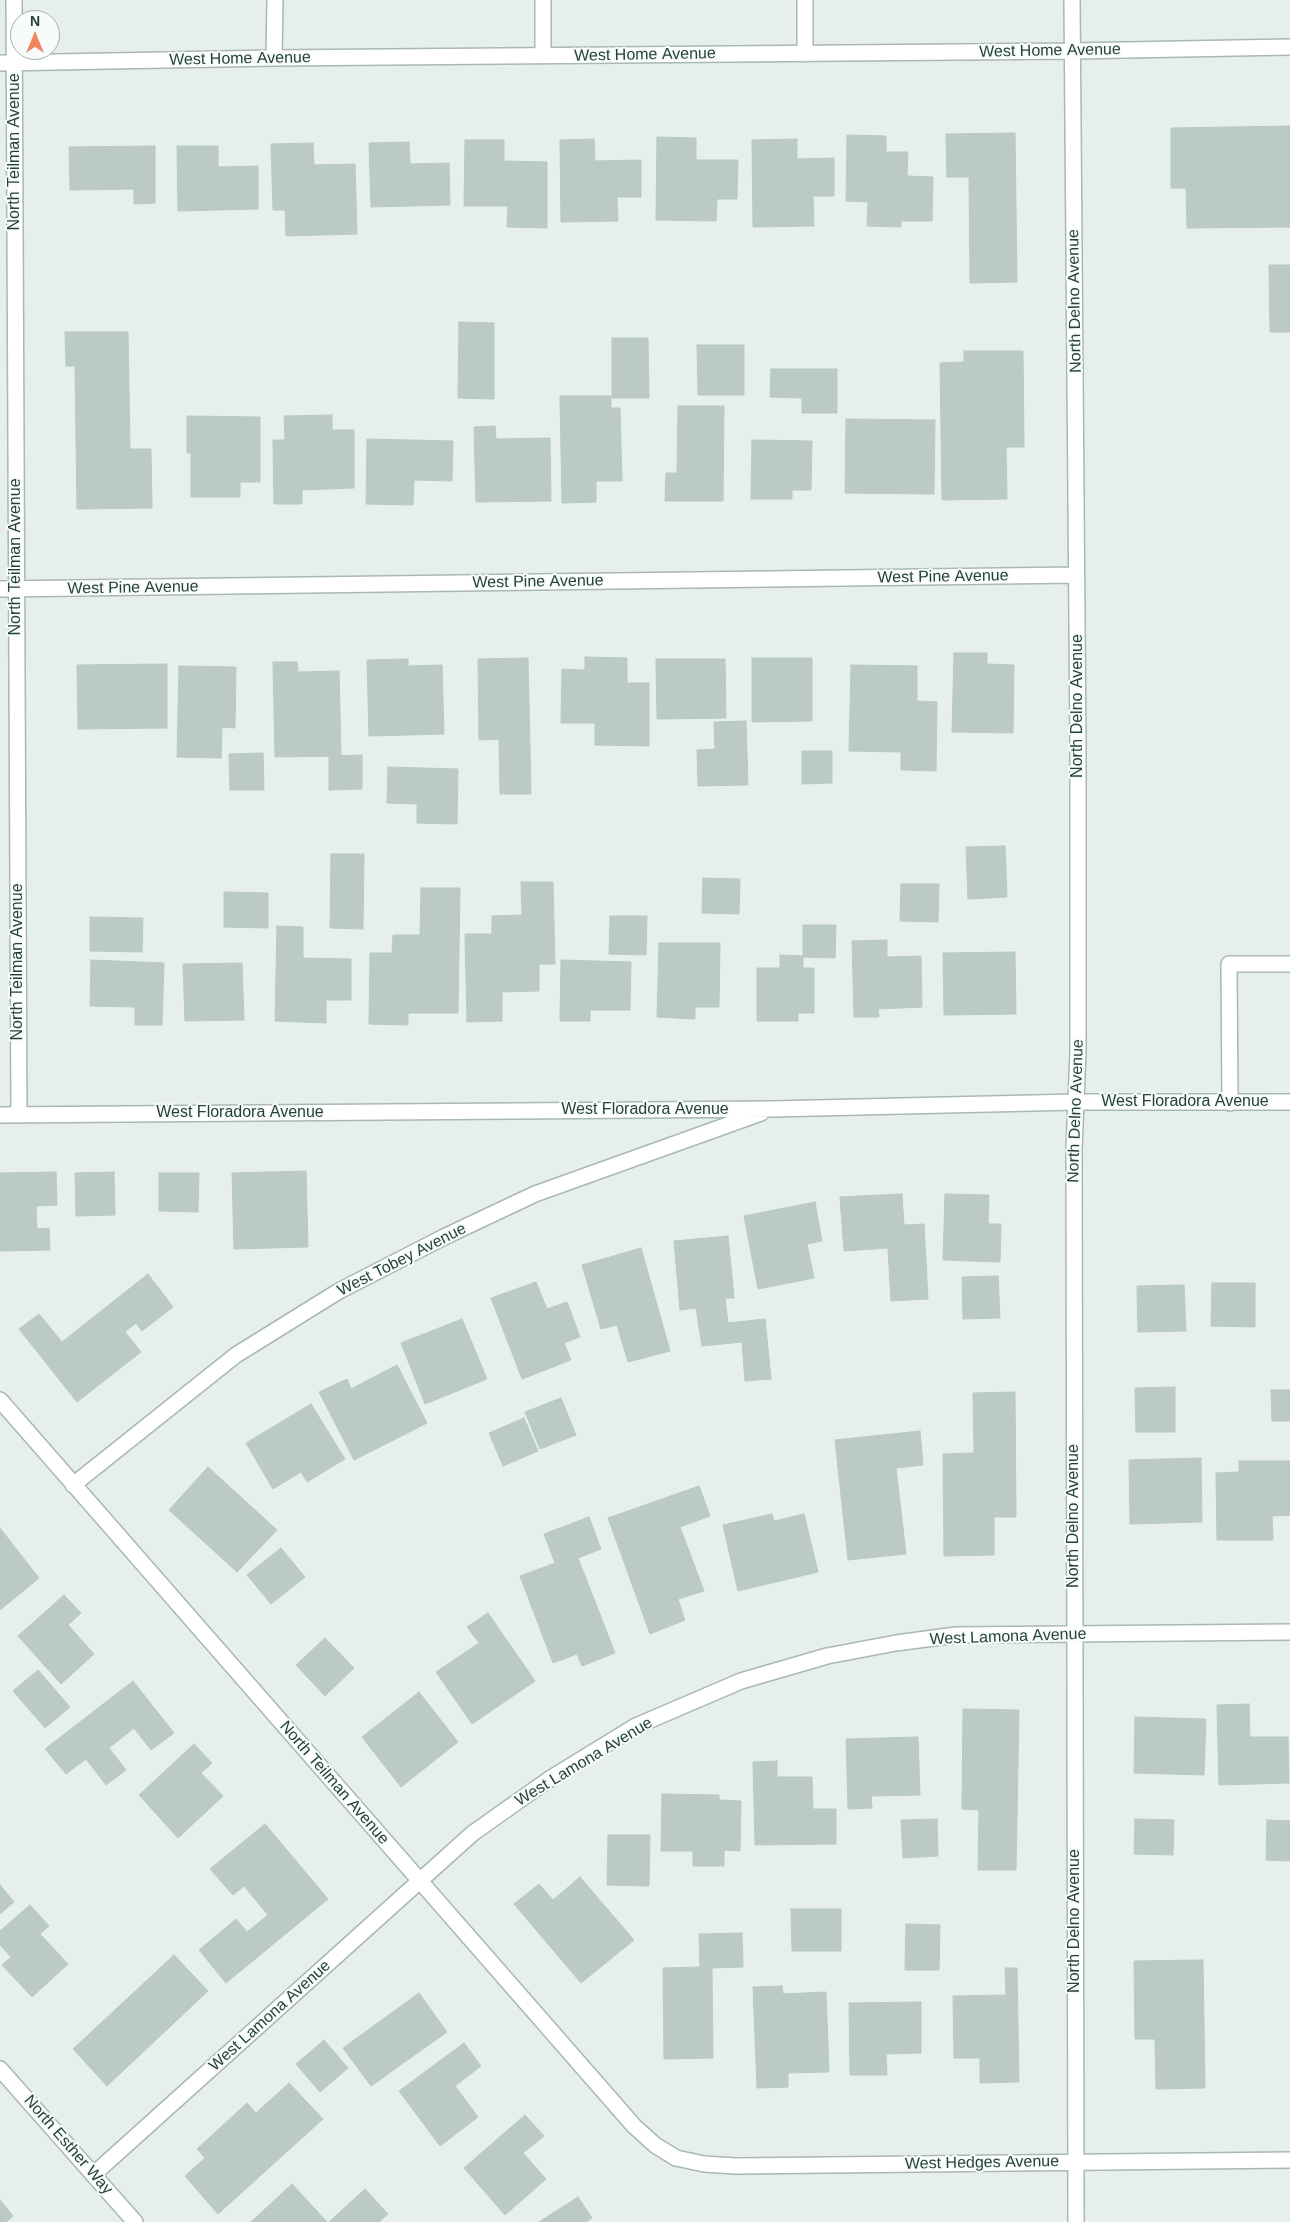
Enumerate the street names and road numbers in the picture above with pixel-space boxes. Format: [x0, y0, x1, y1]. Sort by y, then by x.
street label: West Home Avenue [979, 40, 1121, 62]
street label: West Home Avenue [574, 44, 716, 66]
street label: West Home Avenue [169, 48, 311, 70]
street label: North Teilman Avenue [5, 73, 25, 231]
street label: North Delno Avenue [1064, 229, 1086, 373]
street label: North Teilman Avenue [6, 478, 26, 636]
street label: West Pine Avenue [877, 566, 1009, 588]
street label: West Pine Avenue [472, 571, 604, 593]
street label: West Pine Avenue [67, 577, 199, 599]
street label: North Delno Avenue [1068, 634, 1088, 778]
street label: North Teilman Avenue [8, 883, 28, 1041]
street label: North Delno Avenue [1064, 1039, 1088, 1183]
street label: West Floradora Avenue [1101, 1092, 1269, 1112]
street label: West Floradora Avenue [561, 1100, 729, 1120]
street label: West Floradora Avenue [156, 1103, 324, 1123]
street label: West Tobey Avenue [335, 1219, 469, 1301]
street label: North Delno Avenue [1064, 1444, 1084, 1588]
street label: West Lamona Avenue [929, 1625, 1087, 1649]
street label: West Lamona Avenue [512, 1713, 656, 1811]
street label: North Teilman Avenue [275, 1717, 393, 1849]
street label: North Delno Avenue [1065, 1849, 1085, 1993]
street label: West Lamona Avenue [205, 1956, 335, 2076]
street label: North Esther Way [20, 2091, 116, 2199]
street label: West Hedges Avenue [905, 2152, 1059, 2174]

